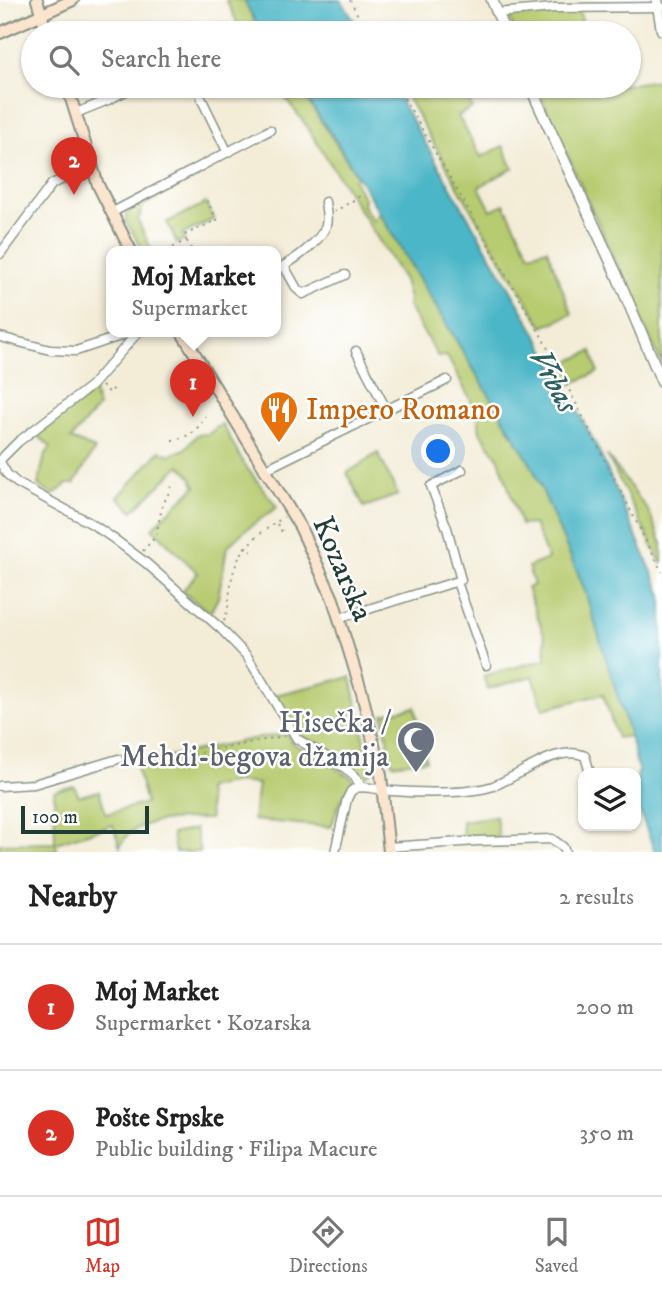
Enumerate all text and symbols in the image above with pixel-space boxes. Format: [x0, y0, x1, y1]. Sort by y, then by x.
search box [21, 21, 641, 98]
icon: search [45, 41, 83, 79]
text: Search here [101, 43, 221, 76]
pin: 2 [51, 137, 97, 195]
popup [106, 246, 281, 337]
text: Moj Market [132, 261, 255, 294]
text: Supermarket [132, 294, 248, 323]
water label: Vrbas [519, 342, 588, 422]
pin: 1 [170, 359, 216, 417]
restaurant icon: Impero Romano [258, 389, 300, 444]
place label: Impero Romano [306, 392, 500, 429]
your location [421, 434, 455, 468]
street label: Kozarska [303, 511, 381, 627]
place label: Hisečka / Mehdi-begova džamija [120, 705, 392, 776]
mosque icon: Hisečka / Mehdi-begova džamija [395, 719, 437, 774]
map controls [578, 768, 641, 831]
button: layers [578, 768, 641, 831]
scale bar [21, 803, 149, 835]
text: 100 m [32, 806, 78, 829]
text: Nearby [28, 879, 117, 916]
text: 2 results [559, 883, 634, 912]
text: Moj Market [95, 976, 219, 1009]
text: 1 [47, 993, 55, 1022]
text: 200 m [576, 993, 634, 1022]
text: Supermarket · Kozarska [95, 1009, 311, 1038]
text: Pošte Srpske [95, 1102, 224, 1135]
text: 2 [45, 1119, 57, 1148]
text: 350 m [579, 1119, 634, 1148]
text: Public building · Filipa Macure [95, 1135, 378, 1164]
tab: Map [84, 1213, 122, 1278]
tab: Directions [289, 1213, 368, 1278]
tab: Saved [535, 1213, 578, 1278]

